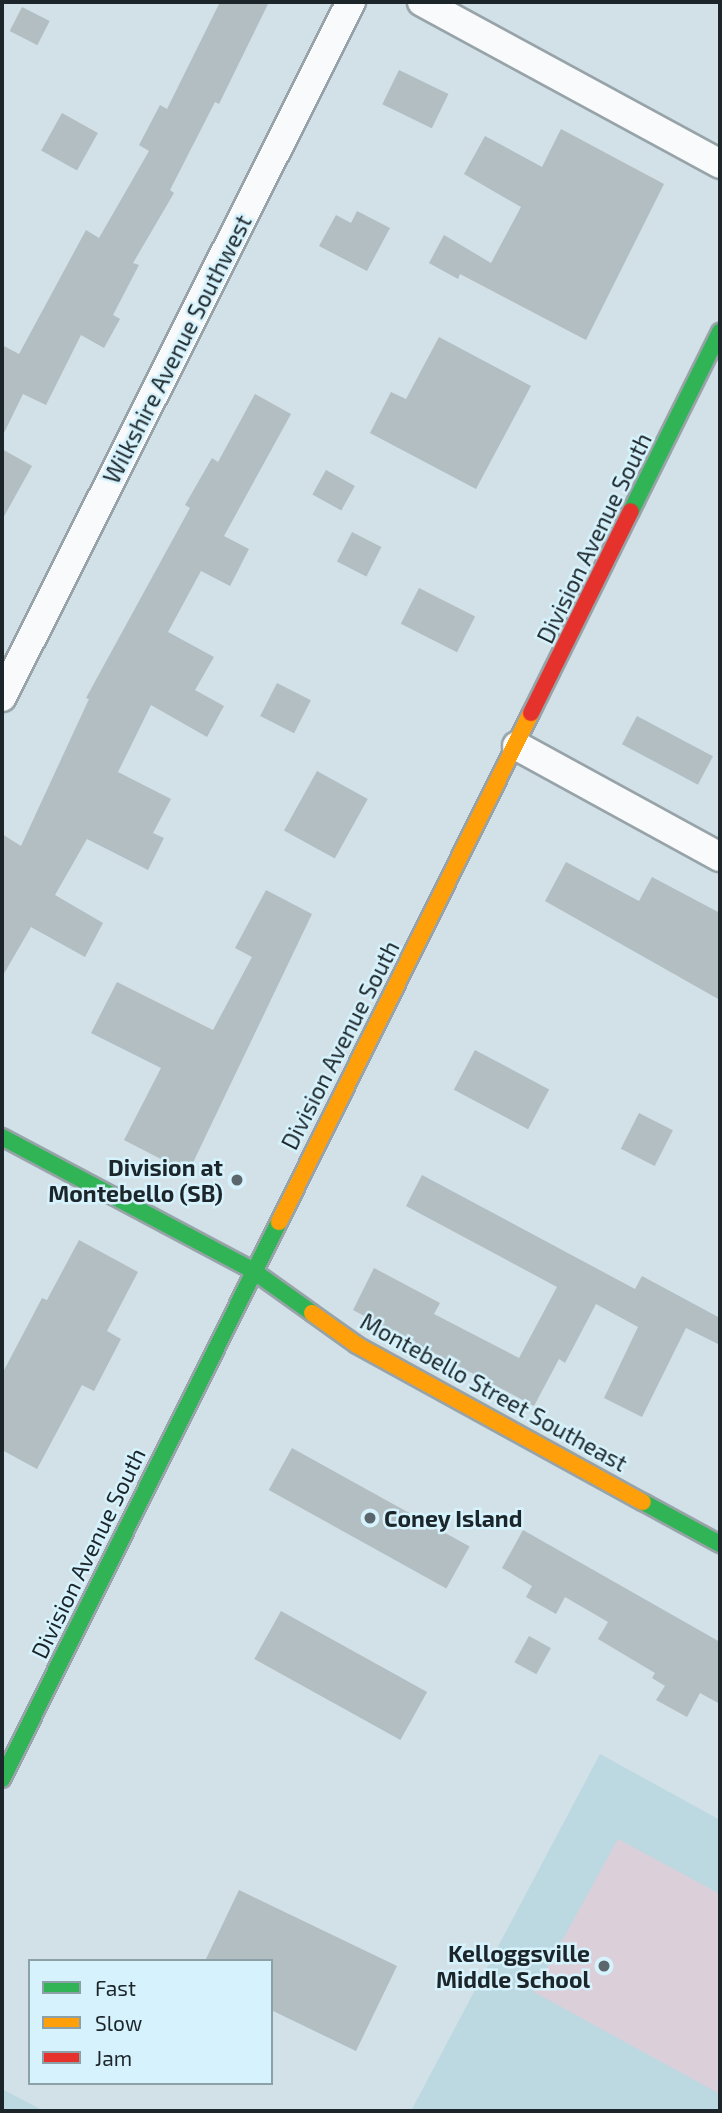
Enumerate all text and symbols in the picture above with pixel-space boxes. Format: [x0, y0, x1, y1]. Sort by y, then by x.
street label: Wilkshire Avenue Southwest [97, 210, 257, 488]
street label: Division Avenue South [531, 428, 657, 648]
street label: Division Avenue South [275, 936, 405, 1154]
place label: Division at Montebello (SB) [48, 1153, 223, 1207]
marker: Division at Montebello (SB) [229, 1172, 245, 1188]
street label: Montebello Street Southeast [356, 1307, 632, 1477]
street label: Division Avenue South [25, 1443, 151, 1663]
place label: Coney Island [384, 1504, 523, 1532]
marker: Coney Island [362, 1510, 378, 1526]
place label: Kelloggsville Middle School [436, 1939, 590, 1993]
marker: Kelloggsville Middle School [596, 1958, 612, 1974]
legend [28, 1959, 273, 2085]
text: Fast [95, 1975, 136, 2000]
text: Slow [95, 2010, 142, 2035]
text: Jam [95, 2045, 132, 2070]

